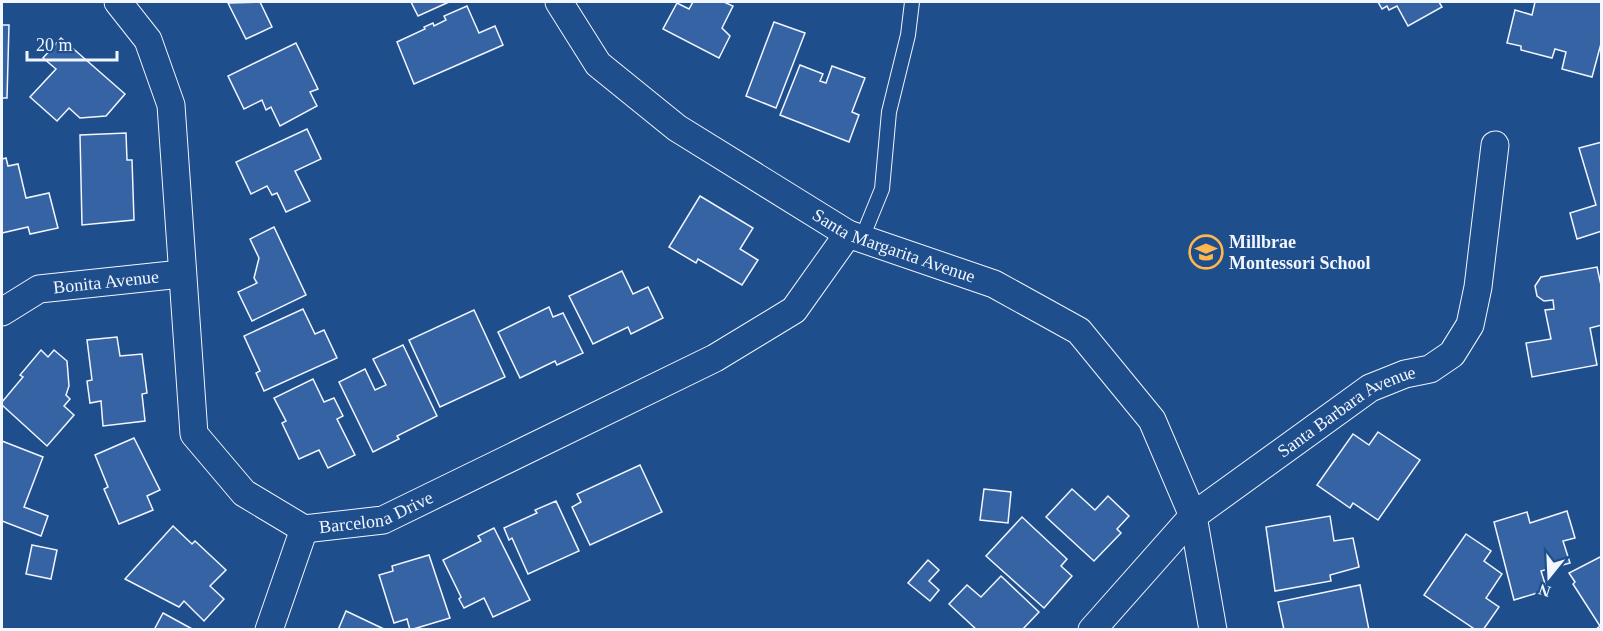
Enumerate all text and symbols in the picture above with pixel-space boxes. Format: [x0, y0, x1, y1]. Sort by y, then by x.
scale bar [27, 24, 117, 62]
text: 20 m [36, 35, 73, 55]
street label: Santa Margarita Avenue [809, 205, 978, 287]
place label: Millbrae Montessori School [1229, 232, 1371, 273]
school or university icon: Millbrae Montessori School [1188, 234, 1224, 270]
street label: Bonita Avenue [52, 266, 160, 297]
street label: Santa Barbara Avenue [1274, 362, 1417, 462]
street label: Barcelona Drive [318, 487, 436, 537]
north arrow [1519, 547, 1579, 607]
text: N [1536, 581, 1553, 601]

